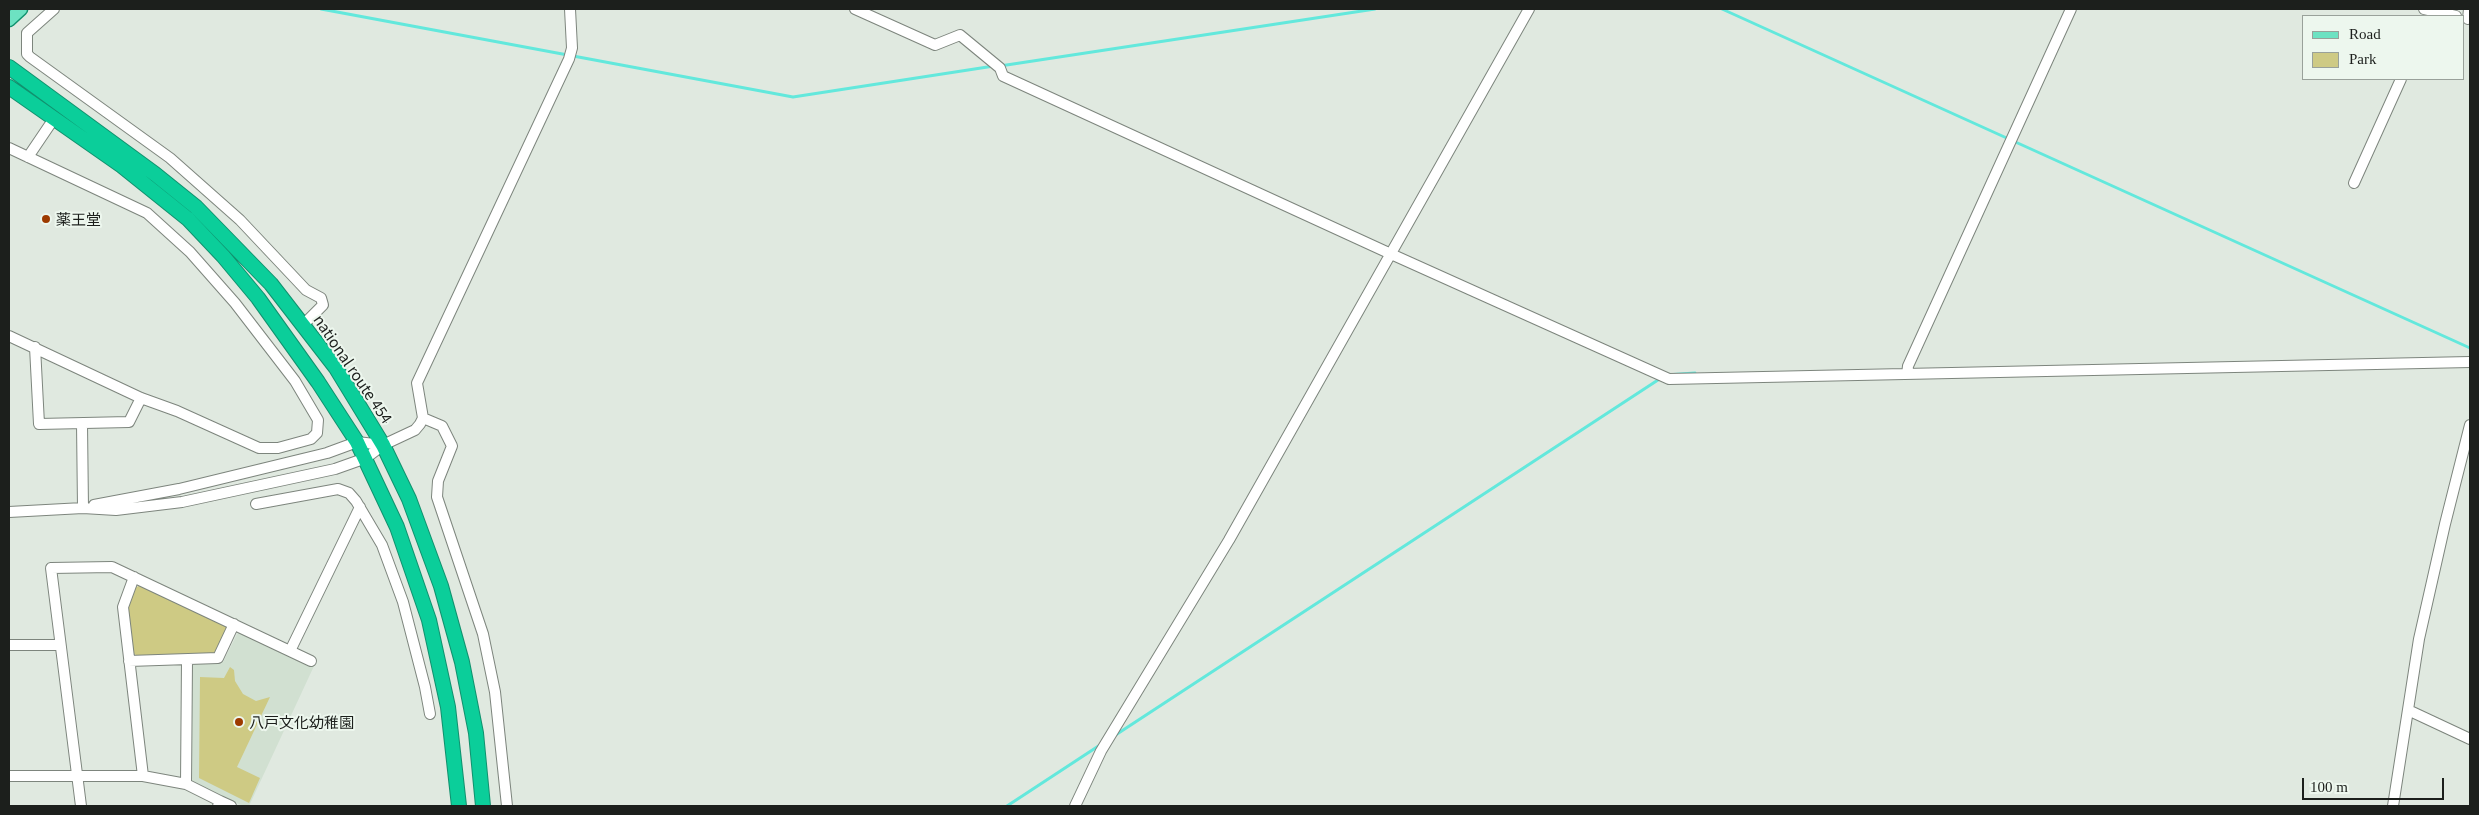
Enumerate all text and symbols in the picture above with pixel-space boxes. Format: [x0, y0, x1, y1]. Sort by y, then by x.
legend [2302, 15, 2464, 80]
text: Road [2349, 26, 2381, 42]
text: Park [2349, 51, 2377, 67]
place label: 薬王堂 [56, 210, 101, 228]
marker: 薬王堂 [40, 213, 52, 225]
street label: national route 454 [310, 311, 396, 427]
place label: 八戸文化幼稚園 [249, 713, 354, 731]
marker: 八戸文化幼稚園 [233, 716, 245, 728]
scale bar [2304, 768, 2446, 800]
text: 100 m [2310, 779, 2348, 795]

